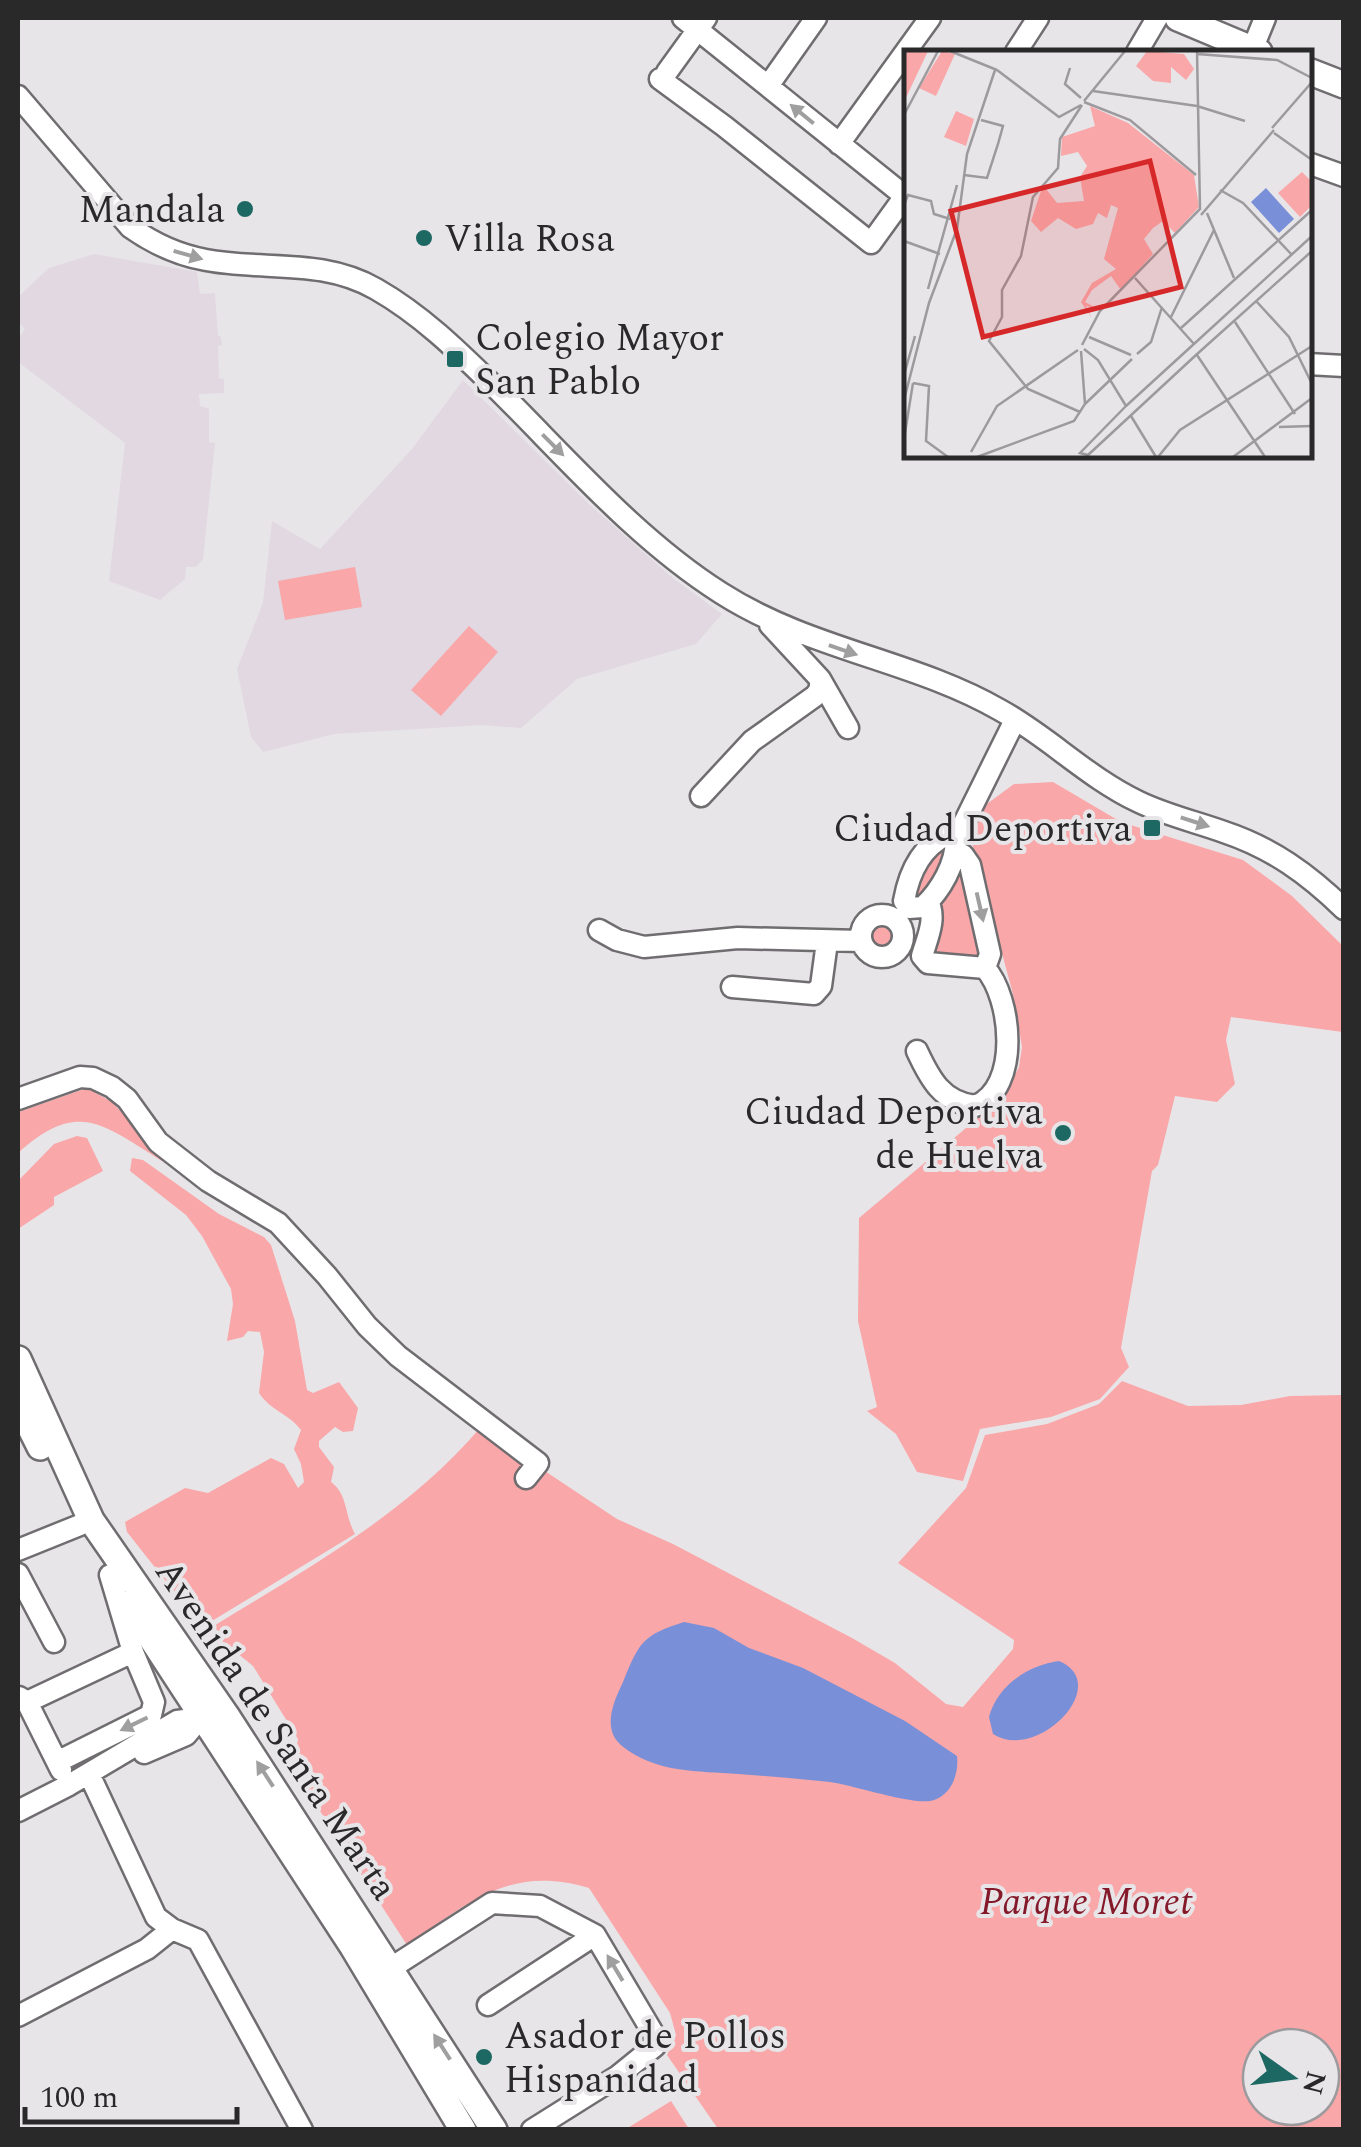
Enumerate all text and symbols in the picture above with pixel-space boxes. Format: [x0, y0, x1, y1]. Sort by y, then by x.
inset map [904, 50, 1311, 458]
one-way arrow [790, 104, 815, 125]
place label: Mandala [78, 182, 225, 240]
marker: Mandala [234, 198, 256, 220]
place label: Villa Rosa [444, 211, 615, 269]
marker: Villa Rosa [413, 227, 435, 249]
one-way arrow [173, 248, 204, 263]
place label: Colegio Mayor San Pablo [475, 310, 724, 412]
marker: Colegio Mayor San Pablo [444, 348, 466, 370]
one-way arrow [540, 433, 564, 457]
one-way arrow [829, 644, 859, 659]
place label: Ciudad Deportiva [833, 801, 1132, 859]
one-way arrow [1181, 816, 1211, 831]
marker: Ciudad Deportiva [1141, 817, 1163, 839]
one-way arrow [972, 892, 988, 923]
place label: Ciudad Deportiva de Huelva [744, 1084, 1043, 1186]
marker: Ciudad Deportiva de Huelva [1052, 1122, 1074, 1144]
street label: Avenida de Santa Marta [139, 1548, 412, 1913]
one-way arrow [119, 1715, 148, 1732]
one-way arrow [256, 1761, 274, 1788]
park label: Parque Moret [980, 1874, 1193, 1932]
one-way arrow [607, 1954, 624, 1982]
place label: Asador de Pollos Hispanidad [504, 2008, 786, 2110]
north arrow [1241, 2027, 1341, 2127]
one-way arrow [434, 2033, 452, 2060]
marker: Asador de Pollos Hispanidad [473, 2046, 495, 2068]
scale bar [25, 2062, 238, 2124]
text: N [1290, 2066, 1337, 2099]
text: 100 m [40, 2075, 118, 2121]

